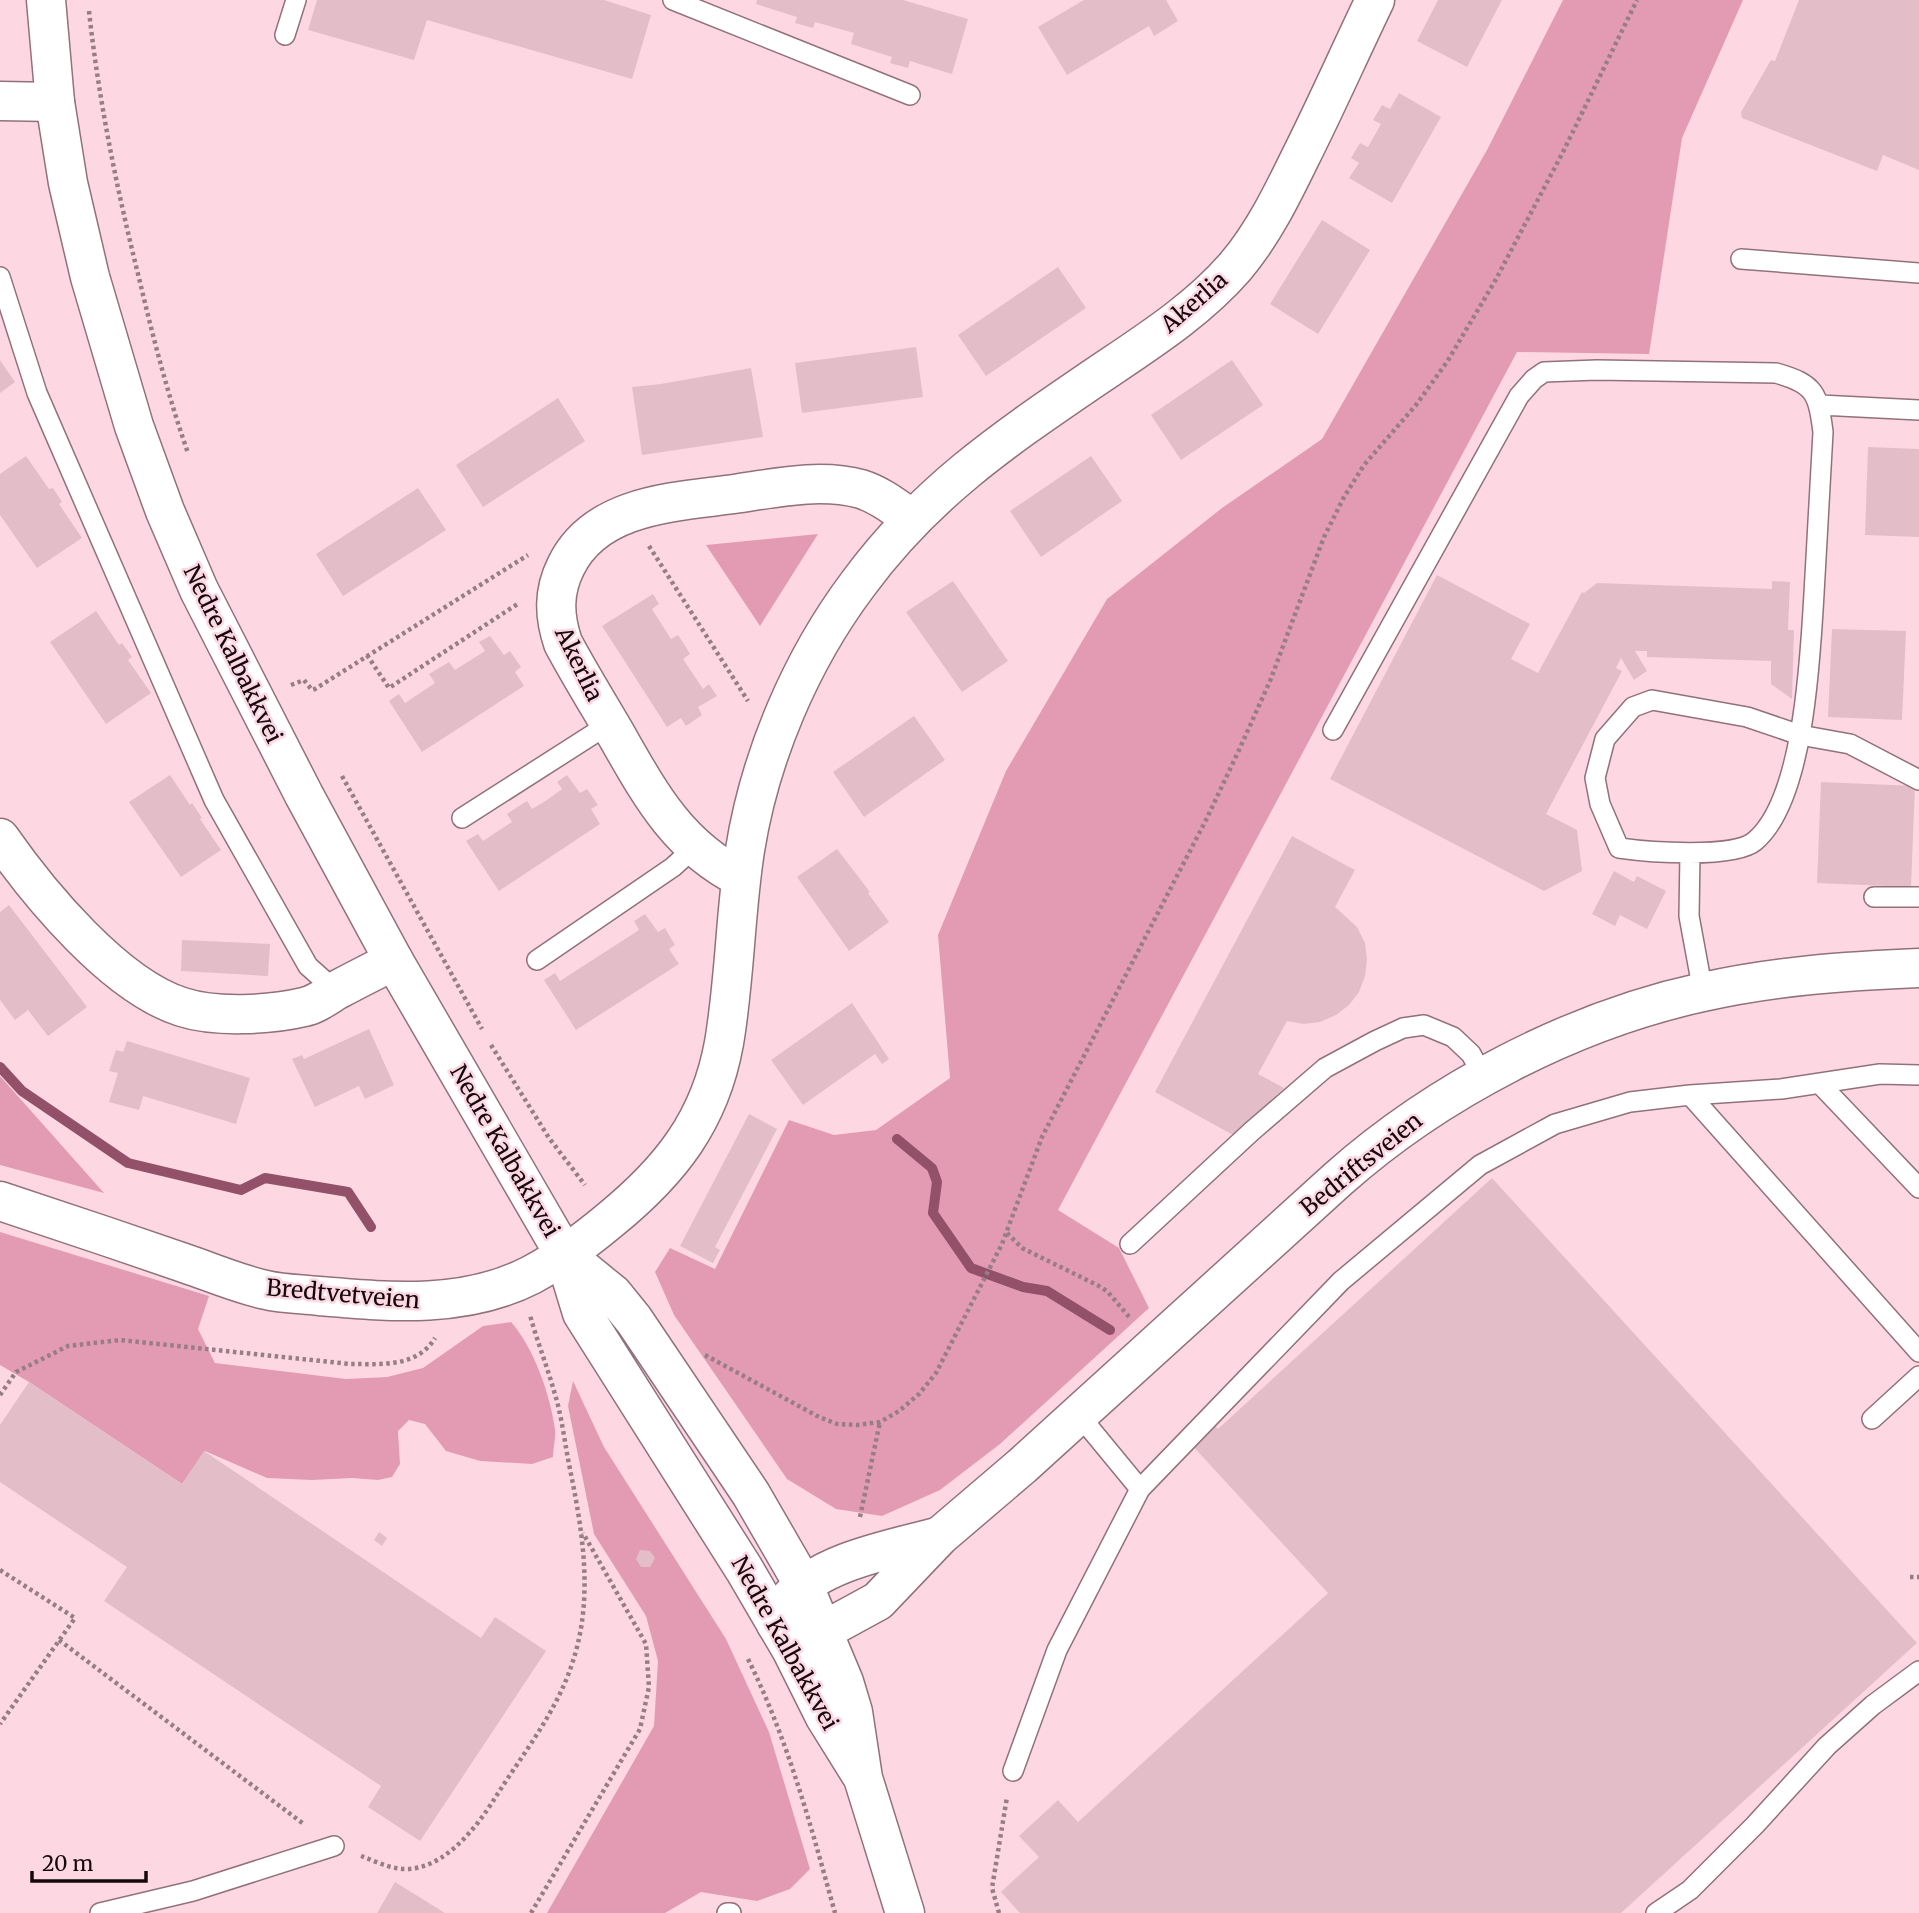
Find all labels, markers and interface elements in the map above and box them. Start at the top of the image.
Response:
street label: Akerlia [1154,265,1233,339]
street label: Nedre Kalbakkvei [178,560,289,748]
street label: Akerlia [549,621,610,706]
street label: Nedre Kalbakkvei [444,1059,567,1242]
street label: Bedriftsveien [1294,1106,1428,1222]
street label: Bredtvetveien [265,1272,421,1315]
street label: Nedre Kalbakkvei [726,1551,845,1735]
scale bar [32,1840,145,1884]
text: 20 m [42,1850,94,1877]

